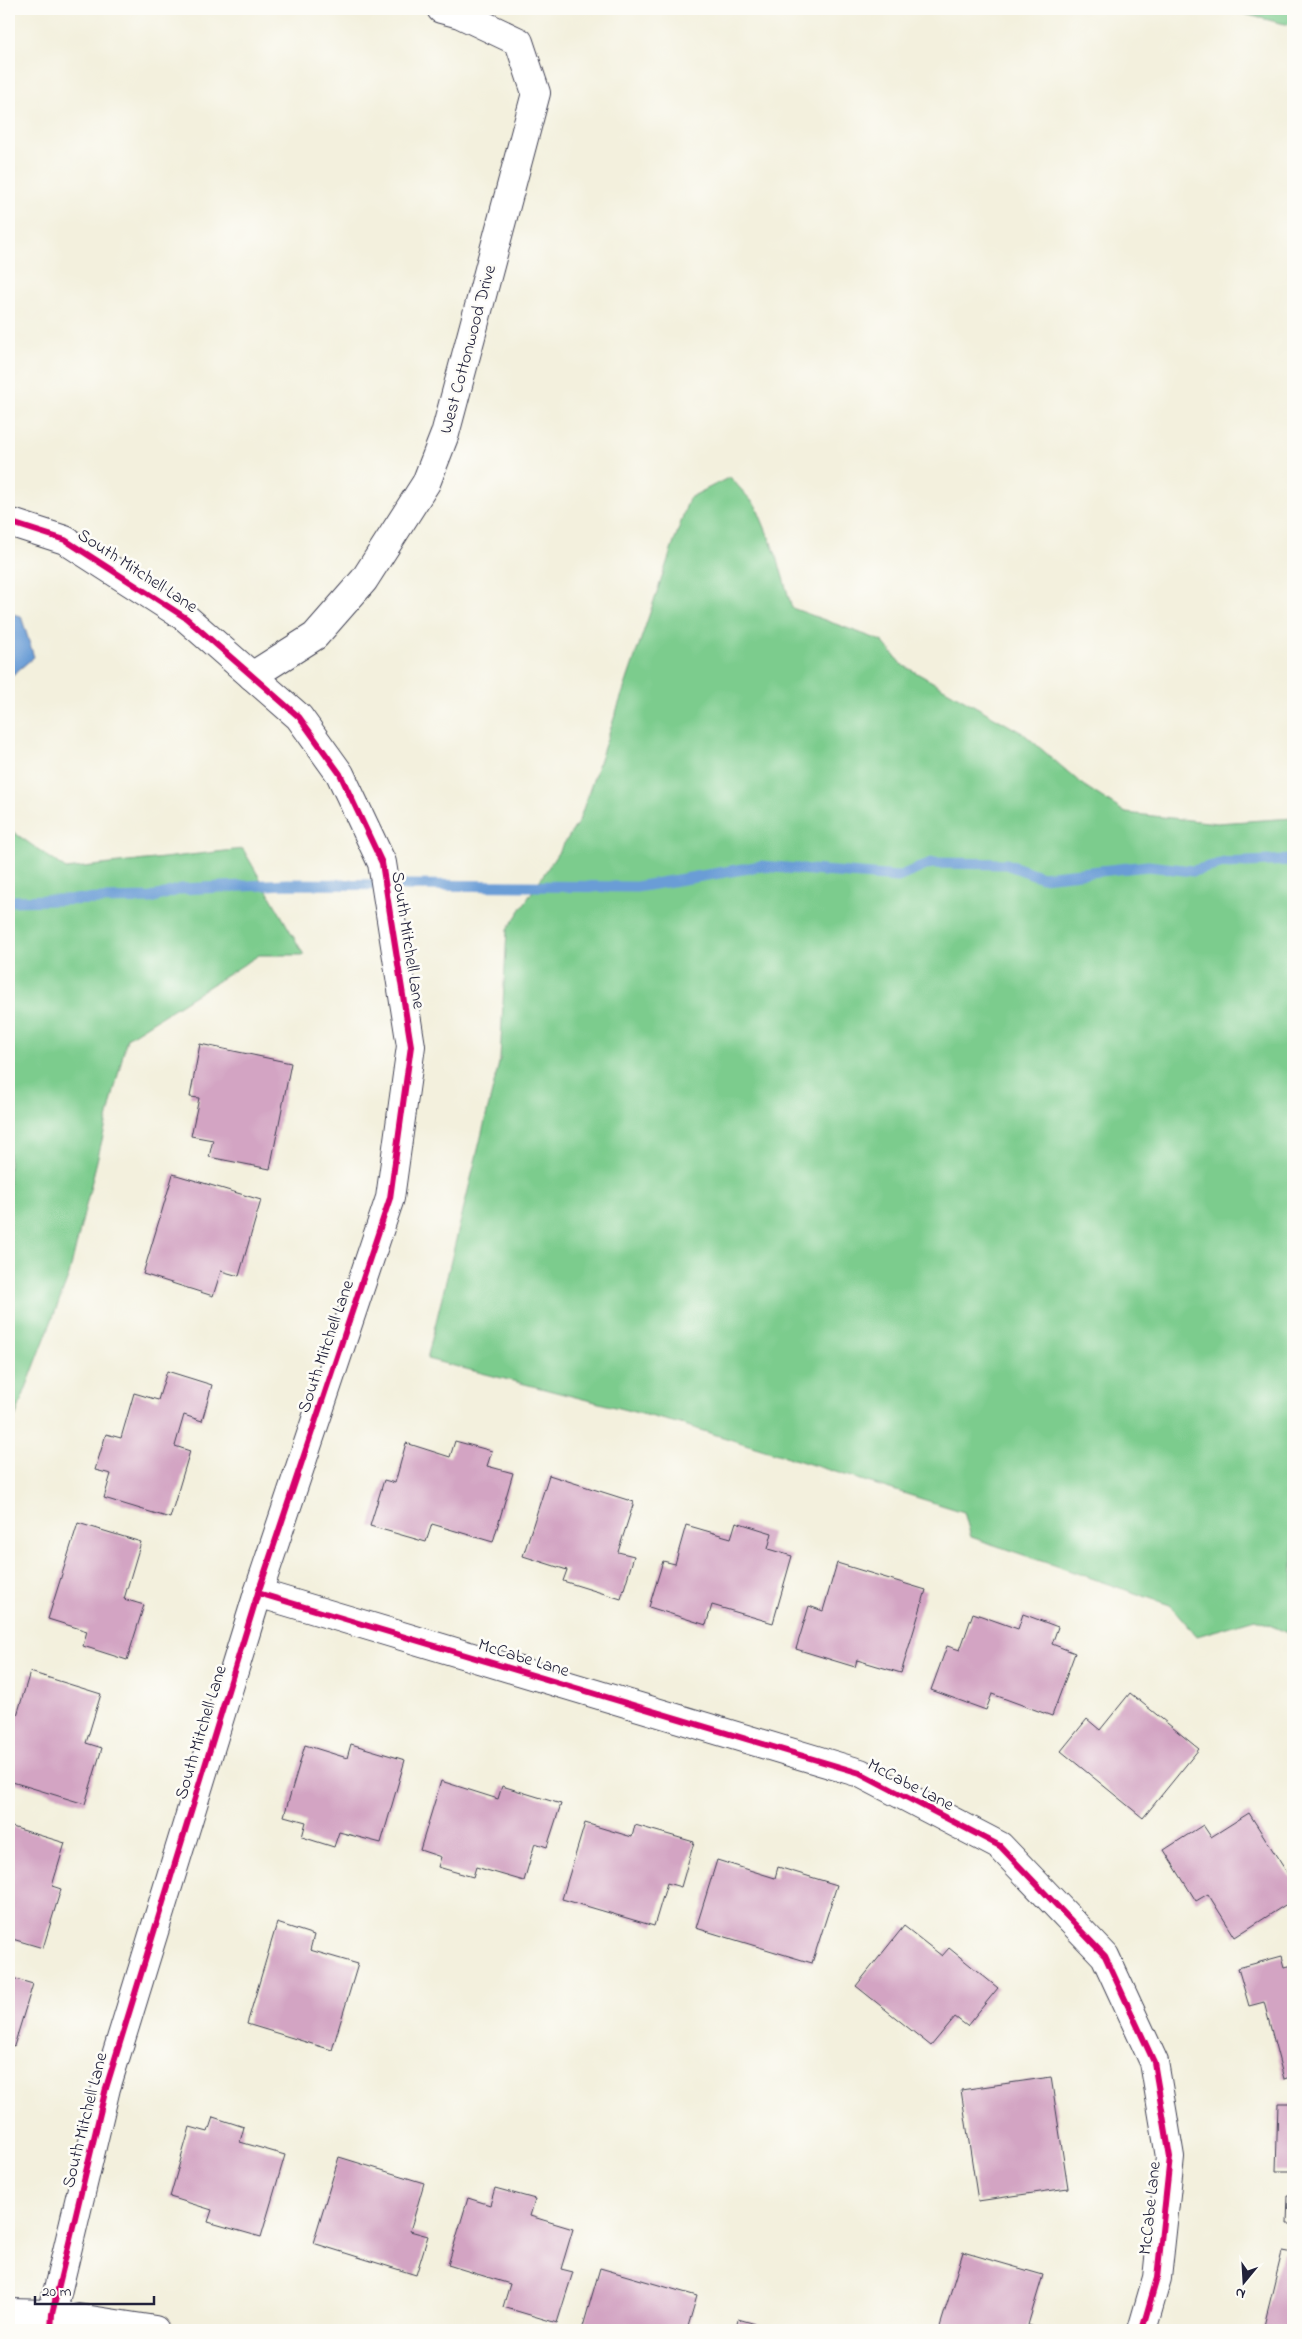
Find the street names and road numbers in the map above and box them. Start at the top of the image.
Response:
street label: West Cottonwood Drive [434,261,504,437]
street label: South Mitchell Lane [72,523,203,621]
street label: South Mitchell Lane [383,870,431,1012]
street label: South Mitchell Lane [292,1276,362,1417]
street label: McCabe Lane [475,1633,573,1685]
street label: South Mitchell Lane [169,1661,235,1803]
street label: McCabe Lane [862,1753,959,1819]
street label: South Mitchell Lane [57,2049,116,2191]
street label: McCabe Lane [1133,2159,1169,2256]

